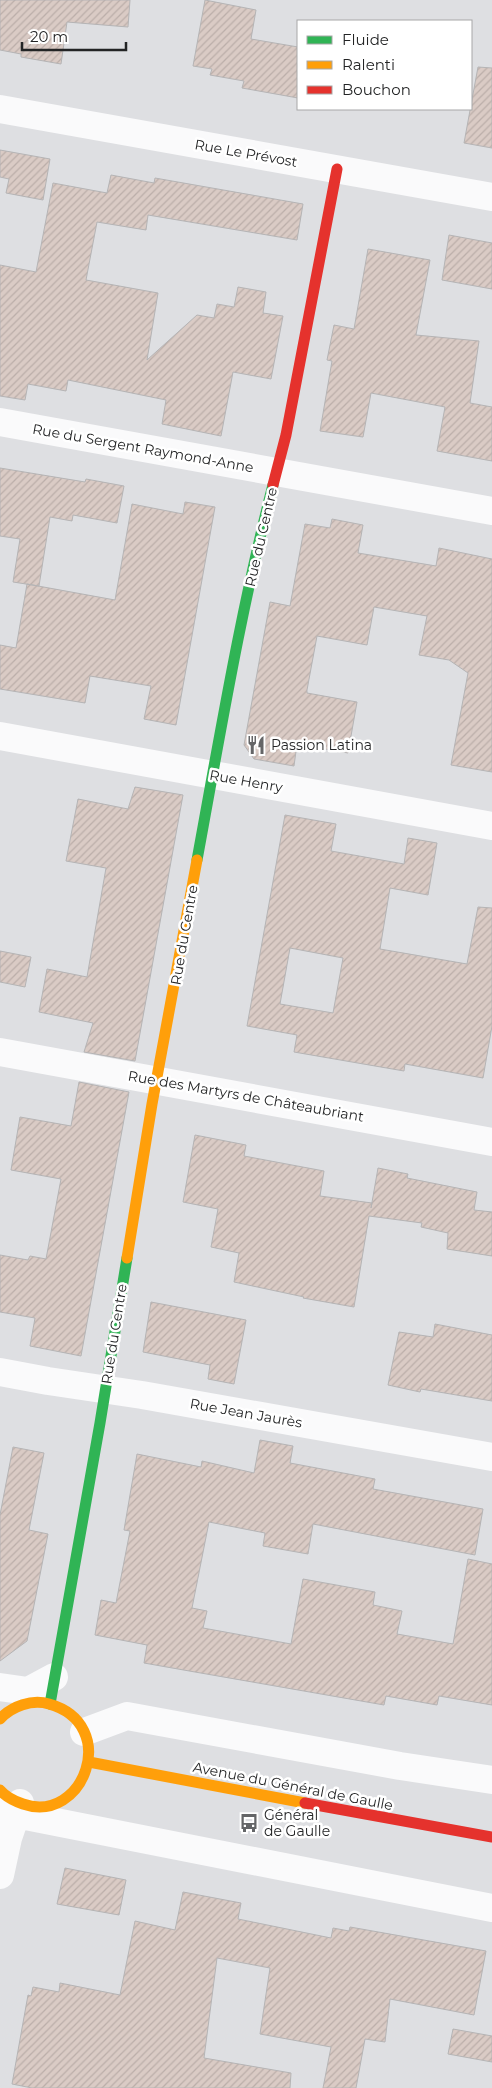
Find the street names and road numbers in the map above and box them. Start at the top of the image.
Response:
street label: Rue Le Prévost [193,135,299,171]
street label: Rue du Sergent Raymond-Anne [31,420,255,476]
street label: Rue du Centre [241,486,281,588]
street label: Rue Henry [208,766,284,796]
street label: Rue du Centre [166,884,202,986]
street label: Rue des Martyrs de Châteaubriant [127,1066,366,1126]
street label: Rue du Centre [97,1283,131,1385]
street label: Rue Jean Jaurès [188,1394,304,1432]
street label: Avenue du Général de Gaulle [192,1758,394,1814]

